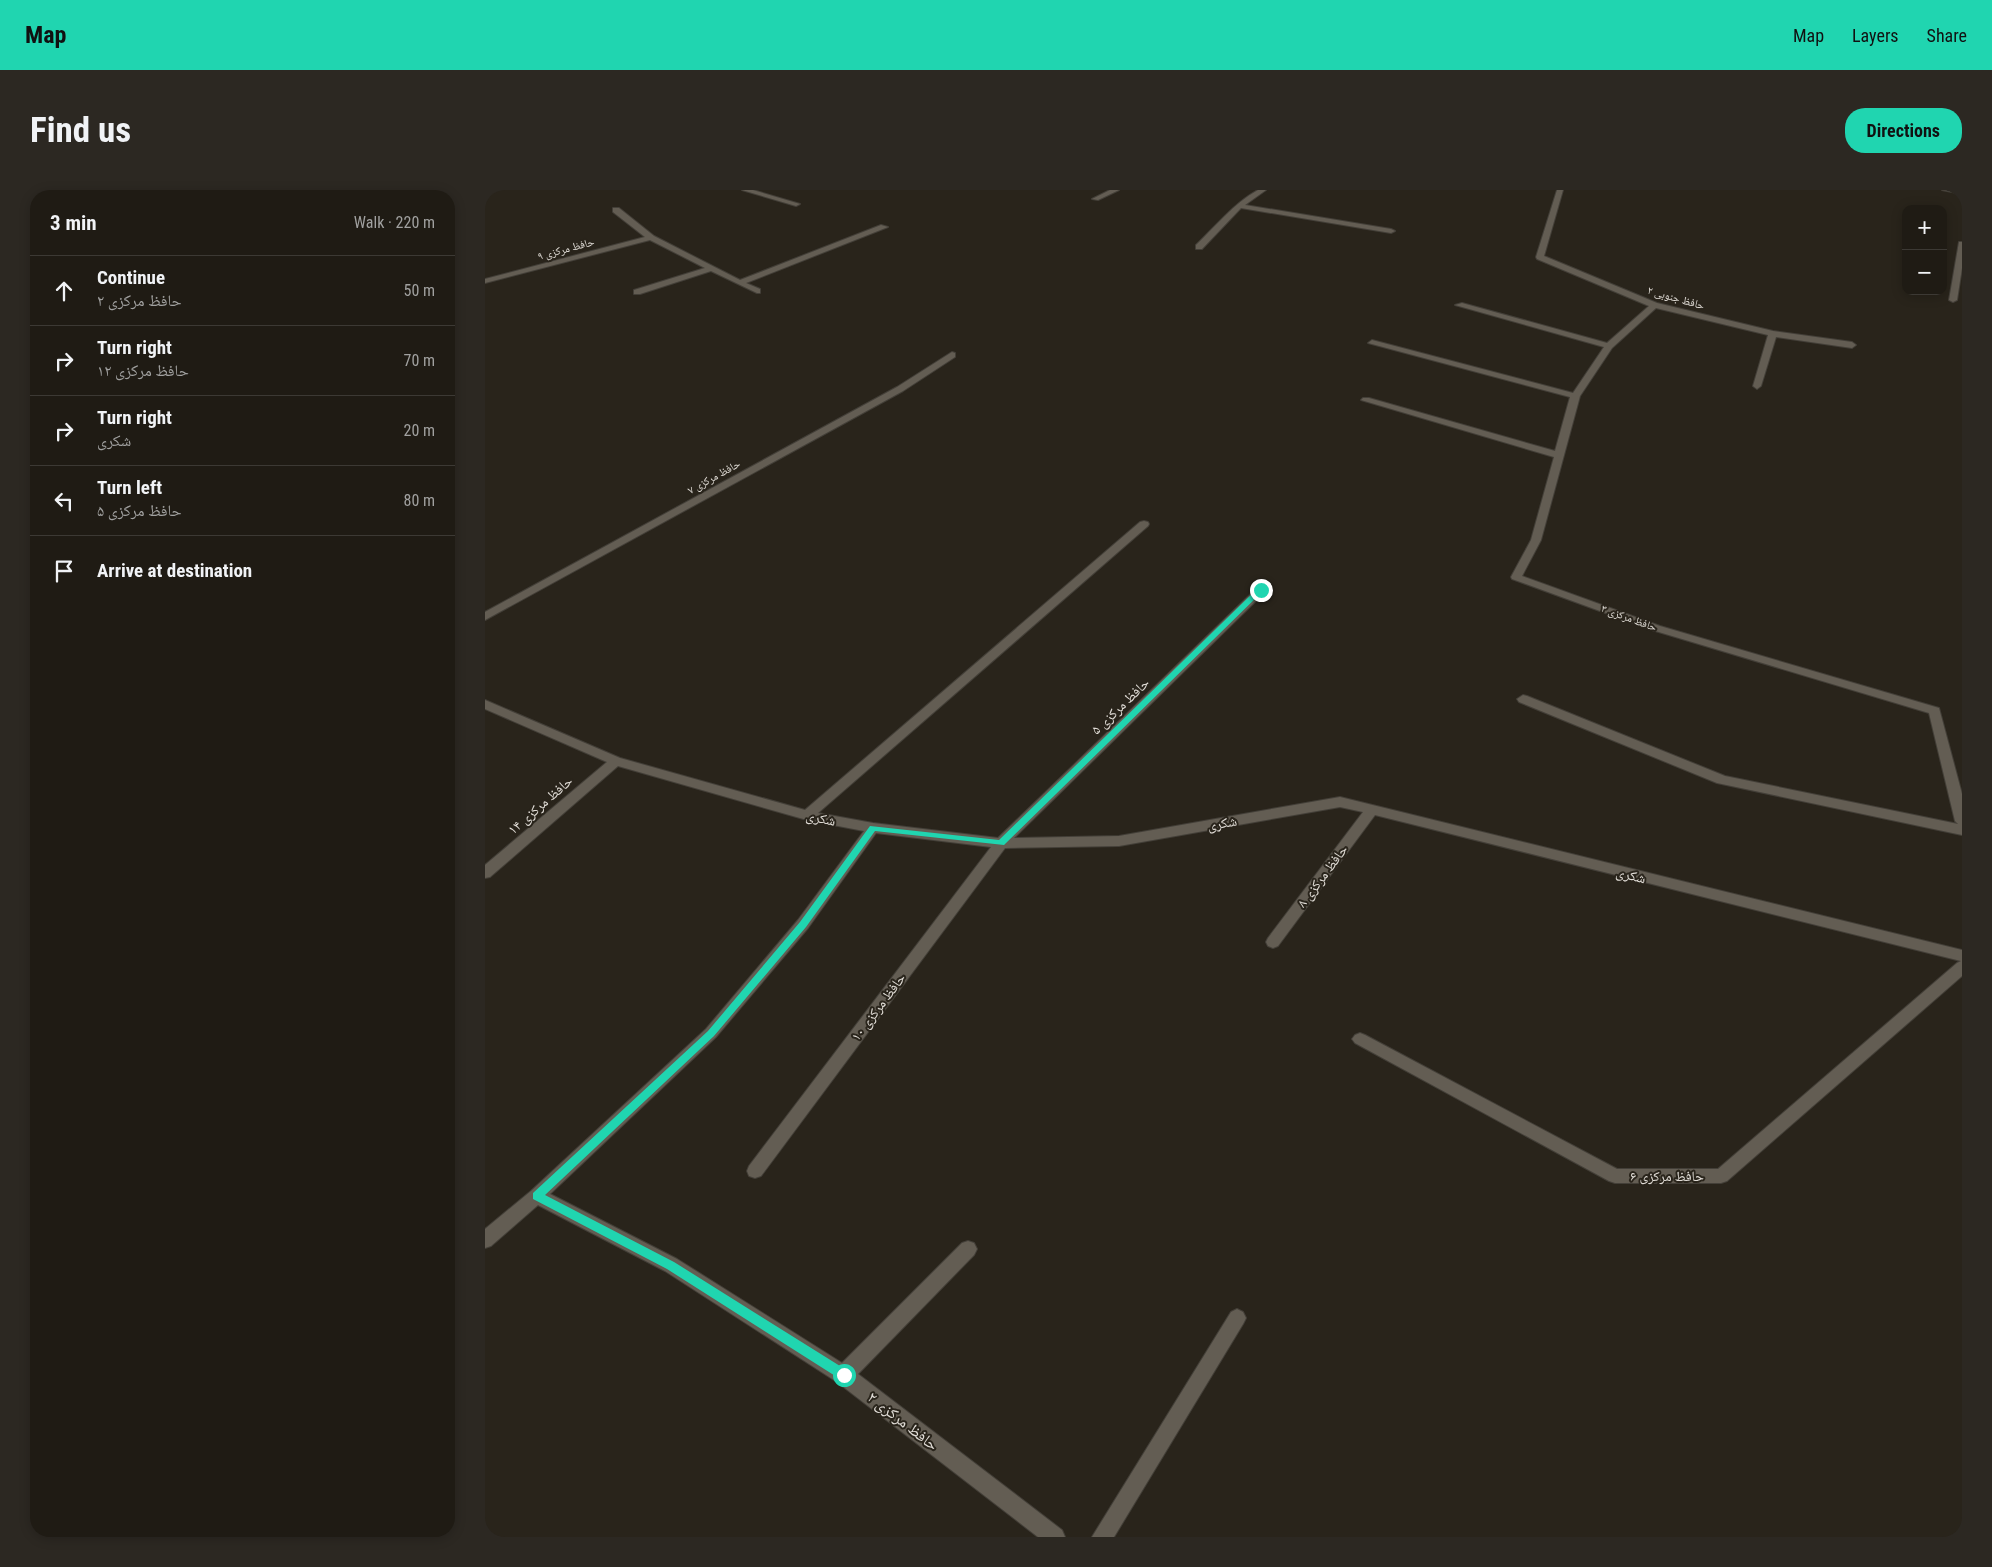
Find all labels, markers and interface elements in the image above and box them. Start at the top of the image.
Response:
text: Map [25,21,66,49]
text: Map [1793,25,1824,46]
text: Layers [1852,25,1899,46]
text: Share [1927,25,1967,46]
button: Directions [1845,108,1962,153]
text: Find us [30,110,131,151]
map controls [1902,205,1947,295]
button: + [1902,205,1947,250]
text: 3 min [50,211,97,235]
text: Walk · 220 m [354,213,435,232]
street label: حافظ مرکزی ۹ [536,235,596,263]
button: − [1902,250,1947,295]
text: Continue [97,266,165,289]
icon: ahead [50,277,78,305]
text: 50 m [403,281,435,300]
street label: حافظ جنوبی ۲ [1646,284,1706,312]
text: حافظ مرکزی ۲ [97,291,182,310]
text: Turn right [97,336,172,359]
icon: right [50,347,78,375]
text: 70 m [403,351,435,370]
text: حافظ مرکزی ۱۲ [97,361,189,380]
text: Turn right [97,406,172,429]
icon: right [50,417,78,445]
text: 20 m [403,421,435,440]
text: شکری [97,431,131,450]
street label: حافظ مرکزی ۷ [685,457,743,497]
text: Turn left [97,476,162,499]
icon: left [50,487,78,515]
text: 80 m [403,491,435,510]
text: حافظ مرکزی ۵ [97,501,182,520]
icon: arrive [50,557,78,585]
text: Arrive at destination [97,559,252,582]
route end [1250,579,1273,602]
street label: حافظ مرکزی ۳ [1599,602,1659,634]
street label: حافظ مرکزی ۵ [1088,674,1153,738]
street label: حافظ مرکزی ۱۴ [504,773,576,838]
street label: شکری [804,807,837,830]
street label: شکری [1206,813,1238,834]
street label: حافظ مرکزی ۸ [1293,842,1352,911]
street label: شکری [1614,864,1647,887]
street label: حافظ مرکزی ۱۰ [847,970,909,1044]
street label: حافظ مرکزی ۶ [1630,1168,1704,1185]
route start [833,1364,856,1387]
street label: حافظ مرکزی ۲ [863,1387,942,1455]

